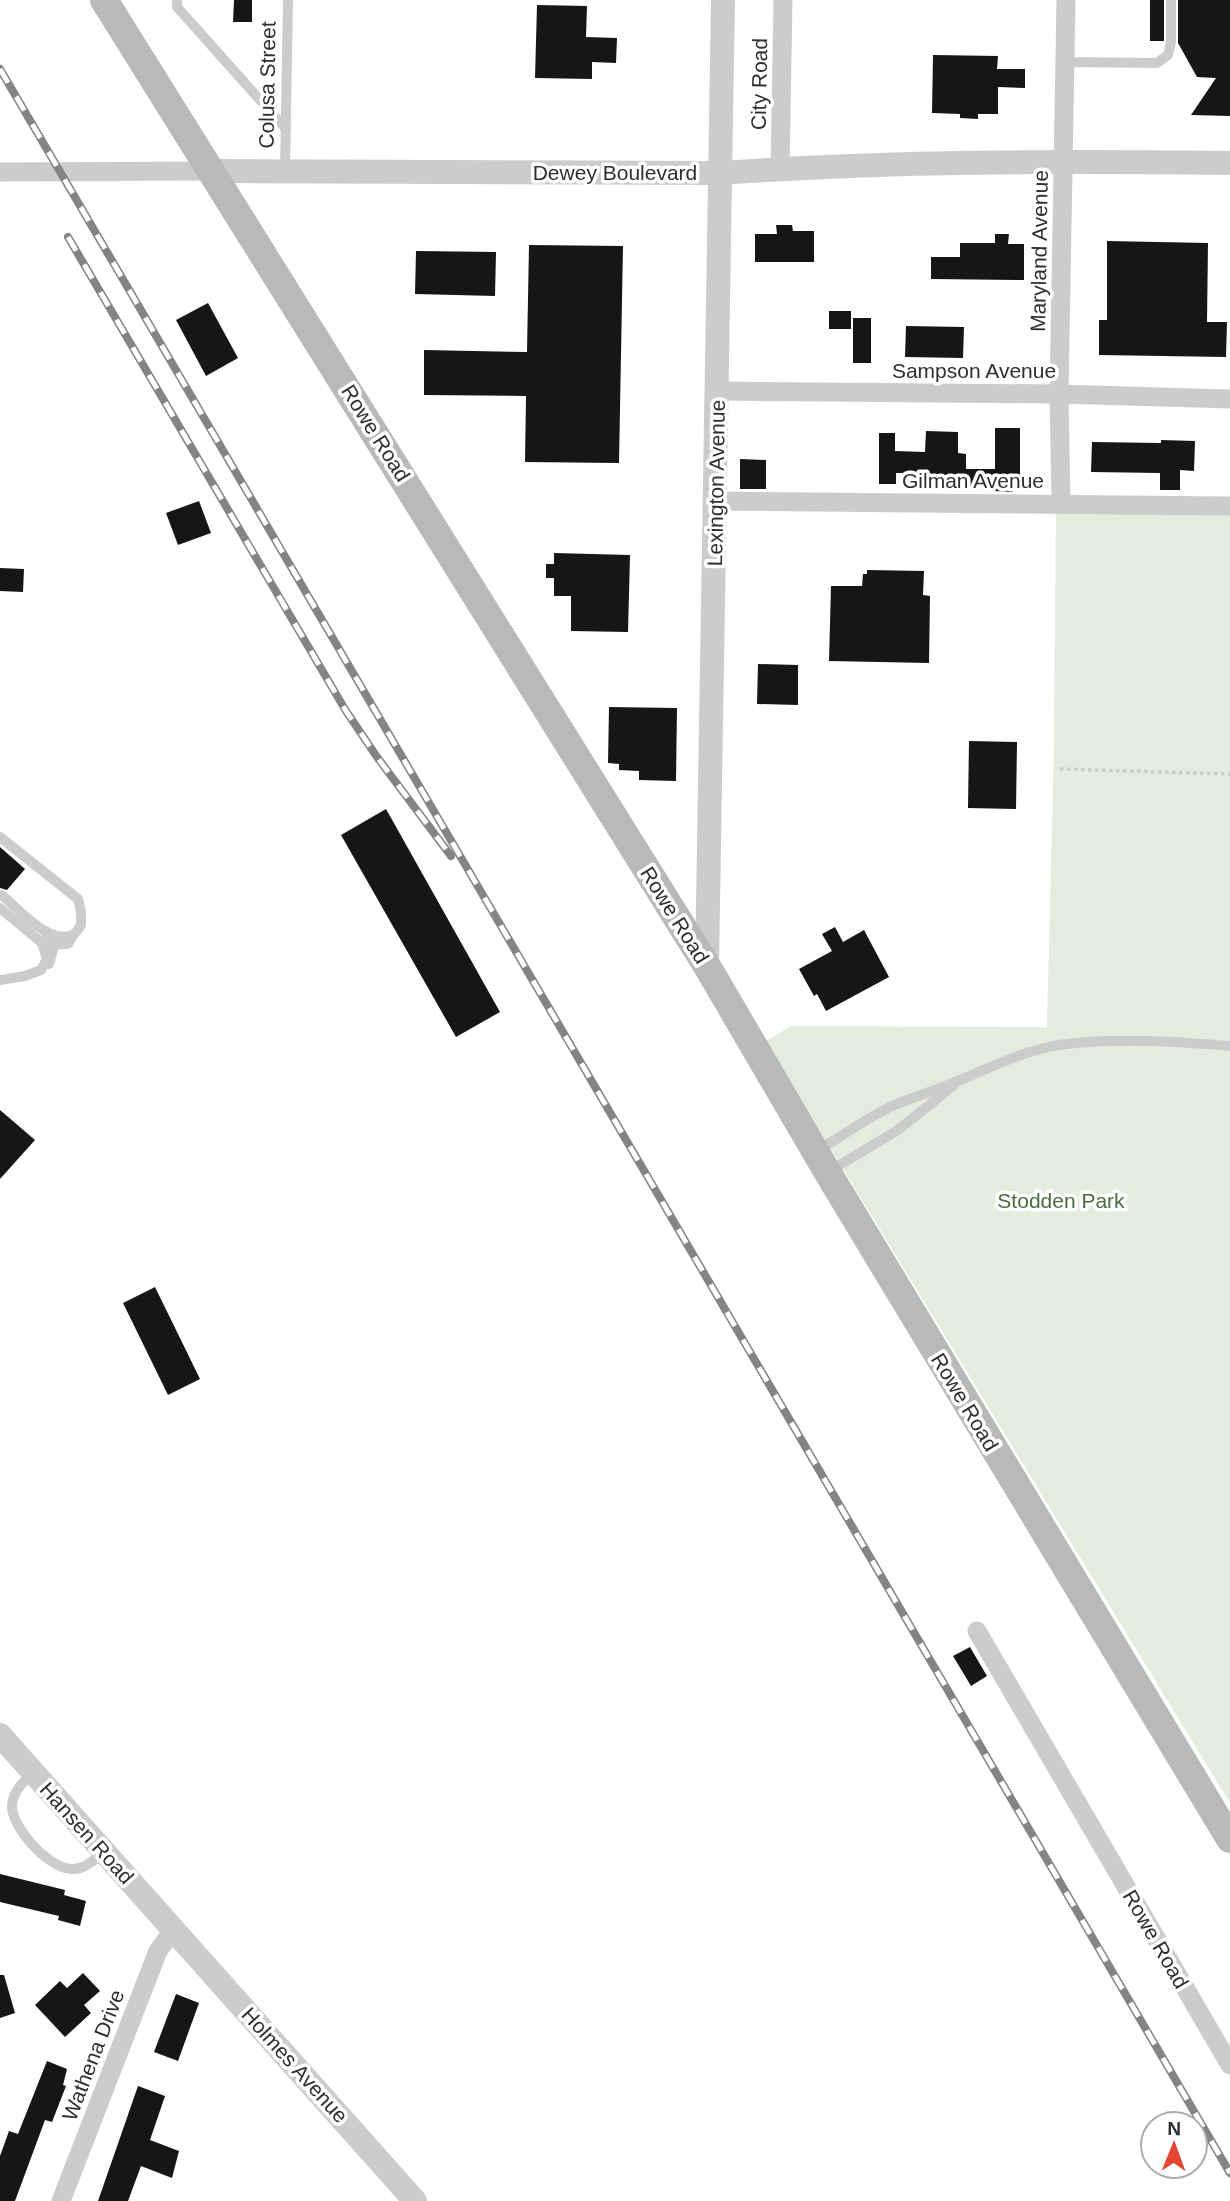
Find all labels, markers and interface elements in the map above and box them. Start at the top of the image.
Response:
street label: Colusa Street [254,21,280,149]
street label: City Road [747,38,771,130]
street label: Dewey Boulevard [533,161,697,184]
street label: Maryland Avenue [1026,170,1052,332]
street label: Sampson Avenue [892,359,1056,382]
street label: Rowe Road [337,380,415,486]
street label: Lexington Avenue [703,400,729,566]
street label: Gilman Avenue [902,469,1044,492]
street label: Rowe Road [636,862,714,968]
park label: Stodden Park [997,1189,1125,1212]
street label: Rowe Road [927,1349,1003,1455]
street label: Hansen Road [35,1778,139,1888]
street label: Rowe Road [1119,1886,1193,1992]
street label: Wathena Drive [58,1986,128,2124]
street label: Holmes Avenue [237,2003,353,2127]
north arrow [1139,2110,1209,2180]
text: N [1167,2118,1181,2139]

